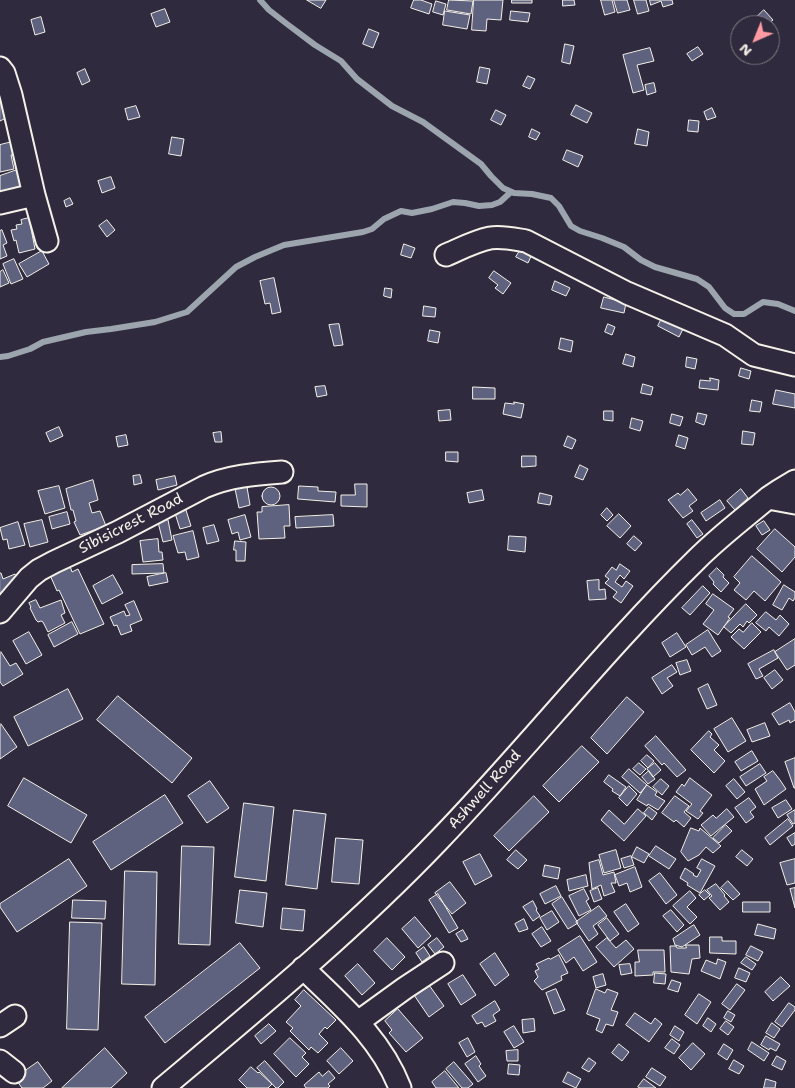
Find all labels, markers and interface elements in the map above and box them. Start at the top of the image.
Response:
north arrow [730,15,780,65]
text: N [735,40,756,60]
street label: Sibisicrest Road [76,490,186,558]
street label: Ashwell Road [445,747,525,833]

